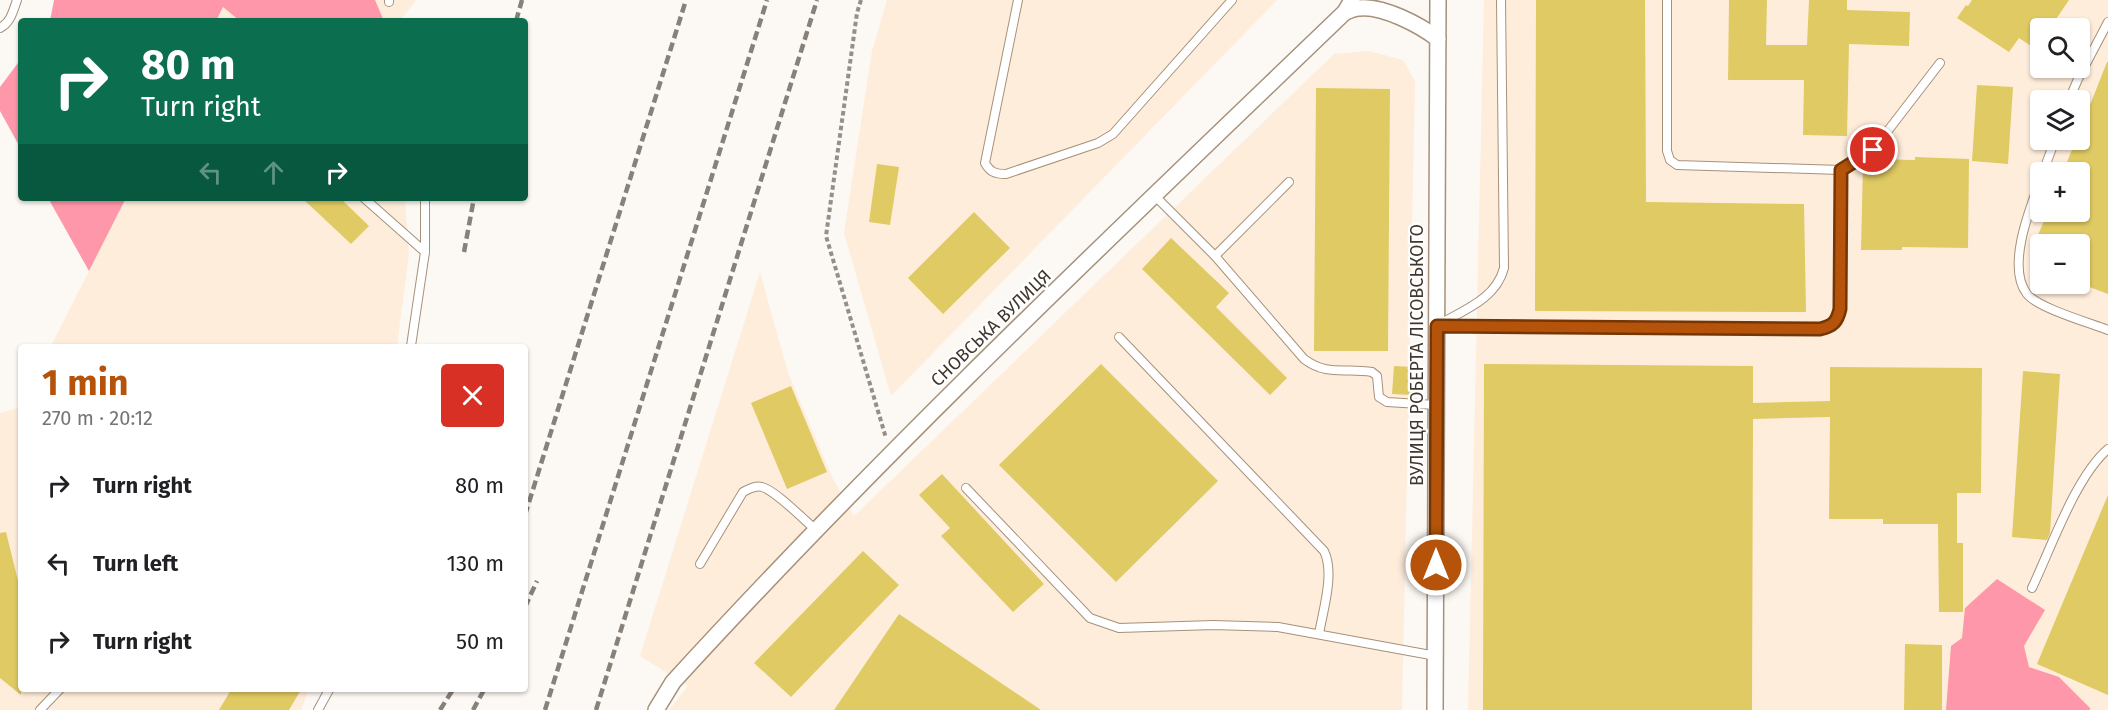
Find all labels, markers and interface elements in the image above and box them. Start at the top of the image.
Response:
map controls [2030,18,2090,294]
button: search [2030,18,2090,78]
text: 80 m [141,40,235,90]
icon: right [42,42,120,120]
button: layers [2030,90,2090,150]
text: Turn right [141,91,261,123]
pin [1847,124,1898,175]
icon: arrive [1856,133,1889,166]
icon: left [194,156,227,189]
icon: ahead [257,156,290,189]
icon: right [320,156,353,189]
button: + [2030,162,2090,222]
street label: ВУЛИЦЯ РОБЕРТА ЛІСОВСЬКОГО [1406,224,1428,486]
button: − [2030,234,2090,294]
street label: СНОВСЬКА ВУЛИЦЯ [926,265,1056,391]
text: 1 min [42,361,129,405]
button: close [441,364,504,427]
text: 270 m · 20:12 [42,406,153,430]
icon: right [42,469,75,502]
text: Turn right [93,472,192,499]
text: 80 m [455,472,504,499]
position arrow [1404,533,1468,597]
icon: left [42,547,75,580]
text: Turn left [93,550,178,577]
text: 130 m [447,550,504,577]
icon: right [42,625,75,658]
text: Turn right [93,628,192,655]
text: 50 m [456,628,504,655]

